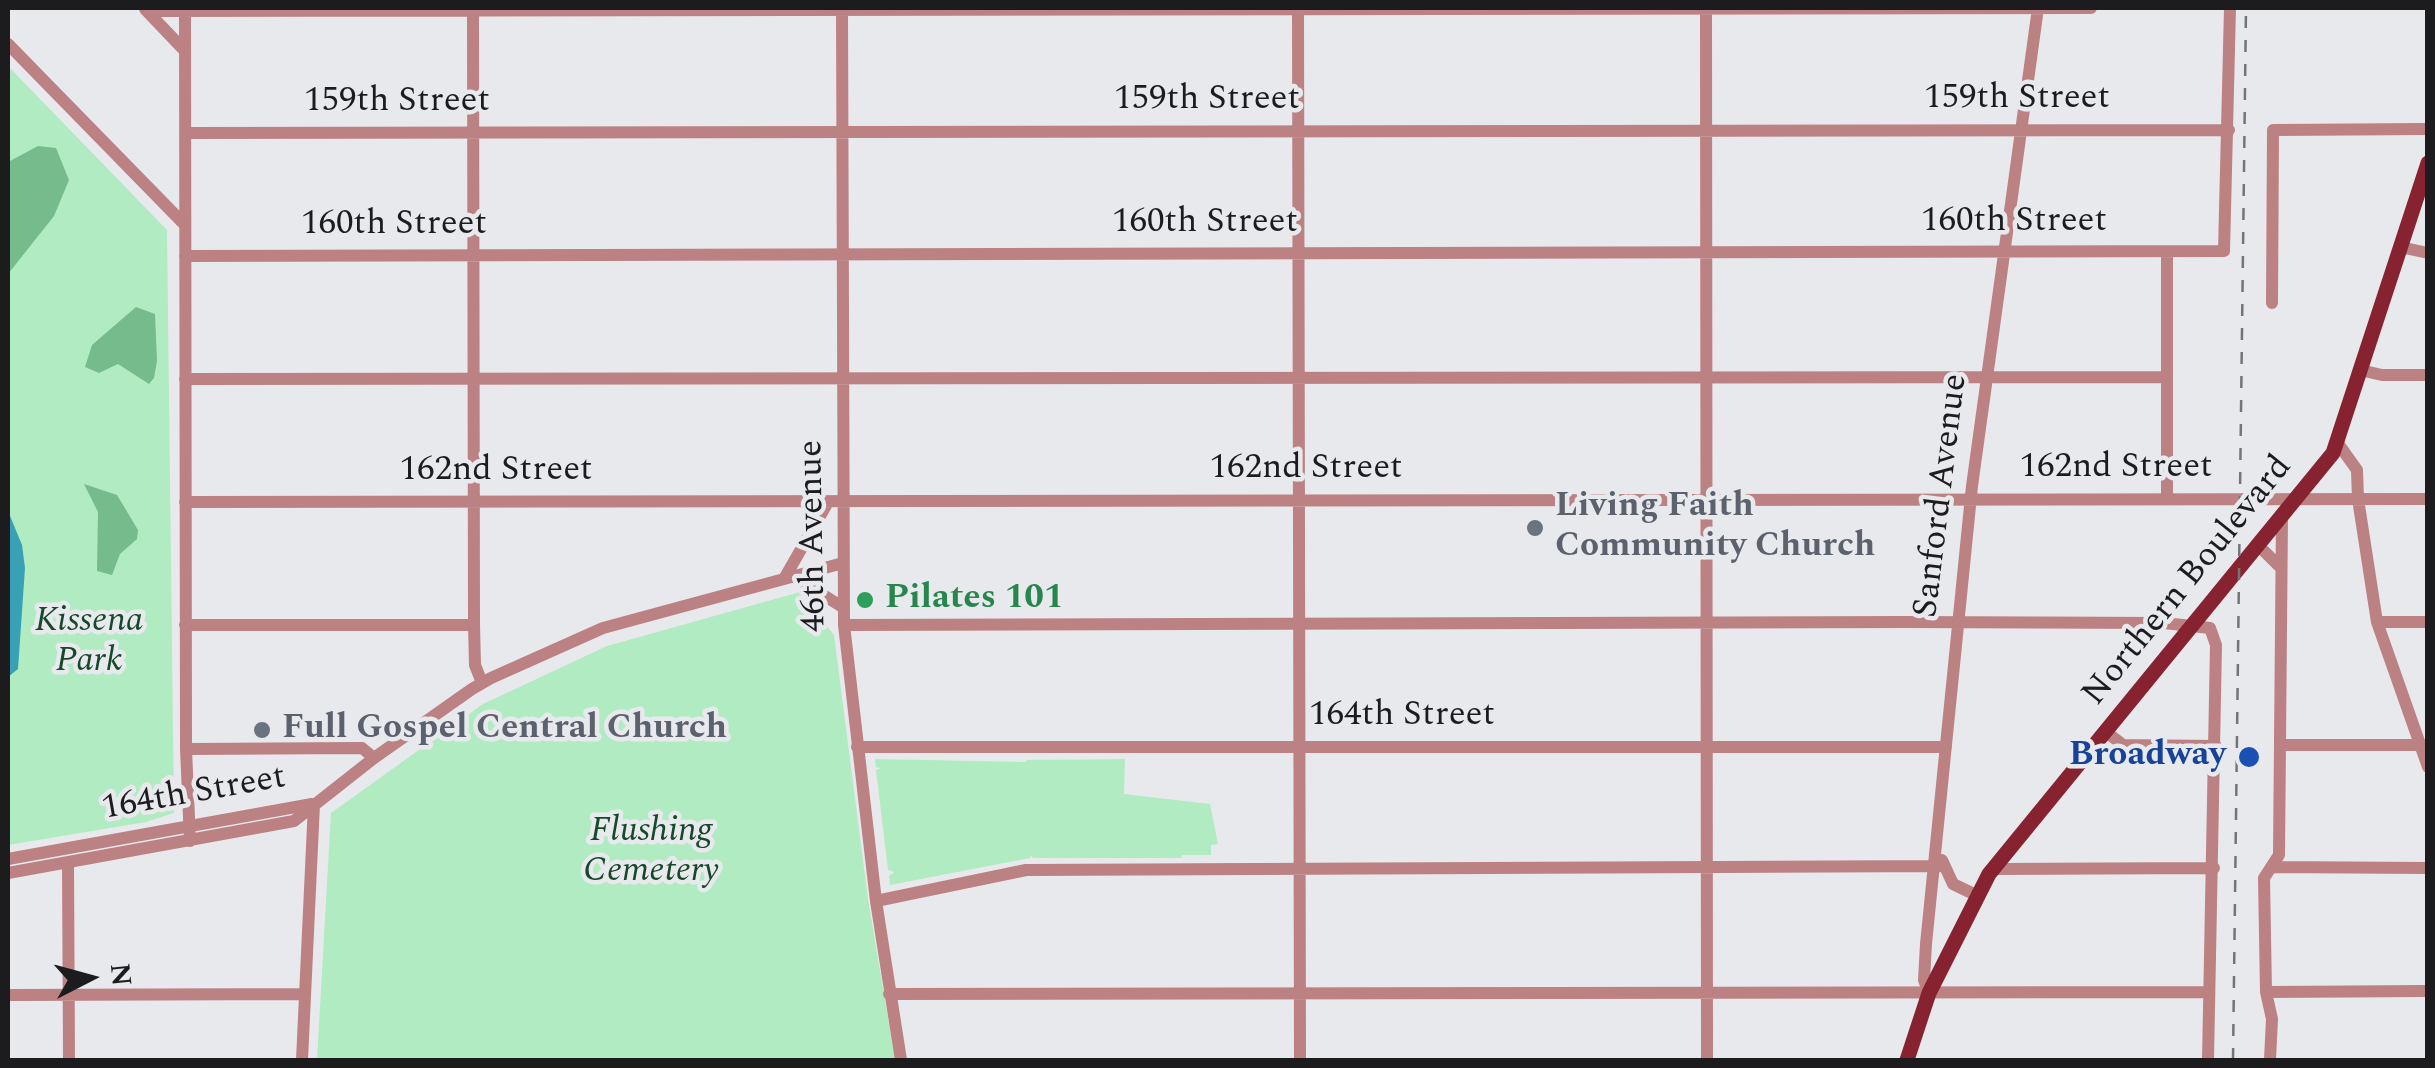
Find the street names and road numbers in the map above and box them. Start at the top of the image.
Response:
street label: 159th Street [1924,79,2110,121]
street label: 159th Street [1114,80,1300,122]
street label: 159th Street [304,82,490,124]
street label: 160th Street [1921,202,2107,244]
street label: 160th Street [1112,203,1298,245]
street label: 160th Street [301,205,487,247]
street label: Sanford Avenue [1907,372,1979,620]
street label: 46th Avenue [792,440,838,632]
street label: 162nd Street [2019,448,2213,490]
street label: Northern Boulevard [2075,448,2303,716]
street label: 162nd Street [1209,449,1403,491]
street label: 162nd Street [399,451,593,493]
street label: 164th Street [1309,696,1495,738]
street label: 164th Street [99,758,289,832]

